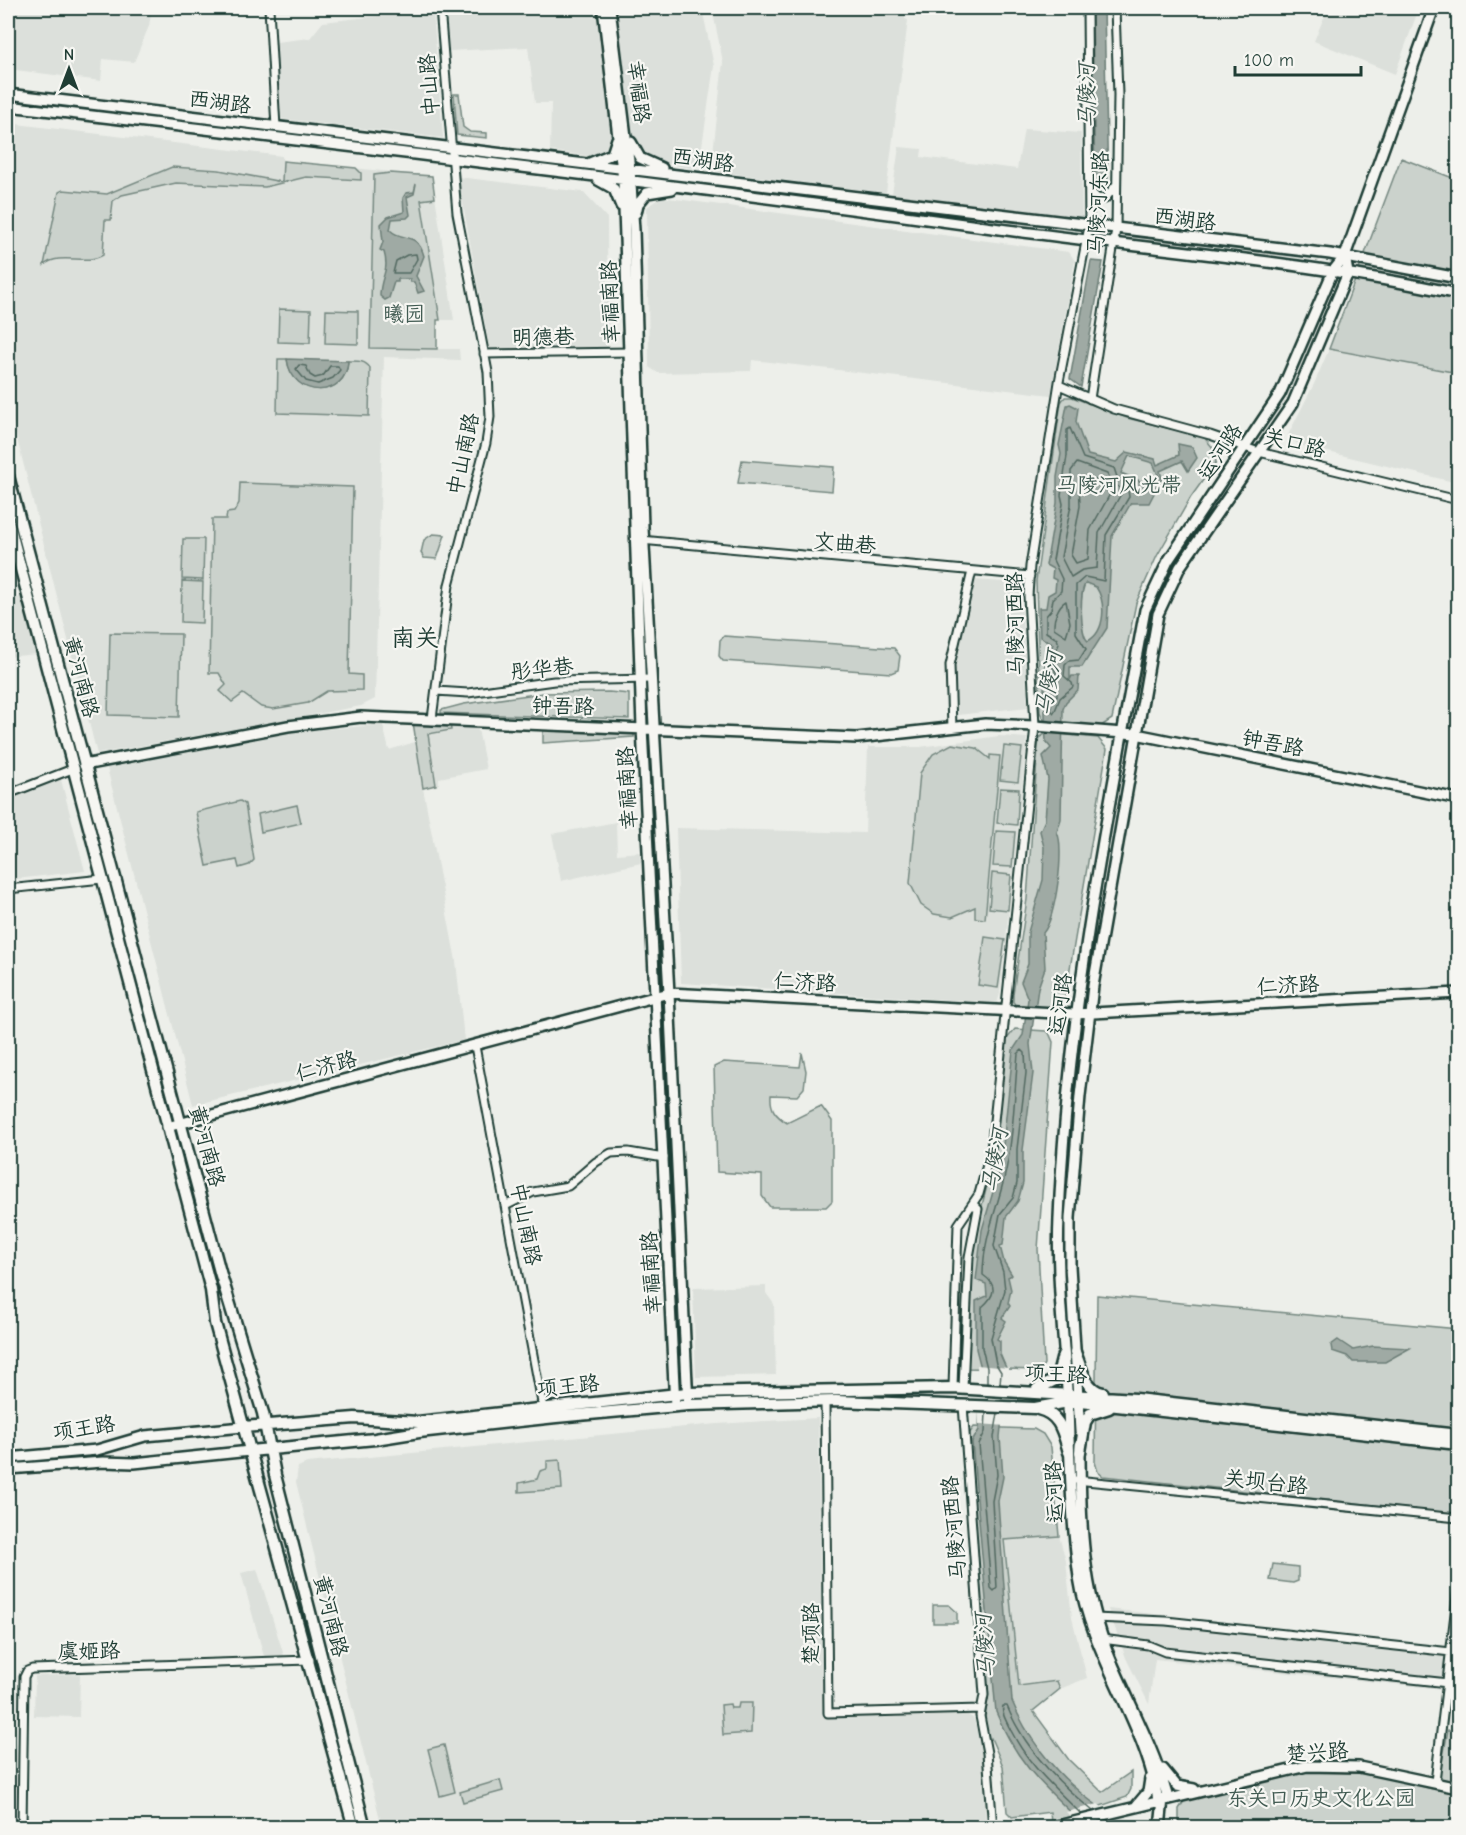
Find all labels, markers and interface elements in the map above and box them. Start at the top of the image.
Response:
north arrow [39,39,99,99]
scale bar [1235,39,1361,77]
text: N [64,46,74,64]
text: 100 m [1244,50,1294,71]
street label: 中山路 [415,53,443,117]
street label: 幸福路 [623,59,655,125]
water label: 马陵河 [1073,60,1101,129]
street label: 西湖路 [187,86,253,118]
street label: 西湖路 [670,144,736,176]
street label: 马陵河东路 [1083,150,1113,256]
street label: 西湖路 [1152,203,1218,235]
street label: 幸福南路 [597,260,623,344]
park label: 曦园 [383,302,425,326]
street label: 明德巷 [511,324,575,350]
street label: 中山南路 [443,410,483,498]
street label: 运河路 [1193,419,1247,485]
street label: 关口路 [1262,424,1328,462]
park label: 马陵河风光带 [1056,473,1182,497]
street label: 文曲巷 [813,528,877,558]
street label: 马陵河西路 [1002,571,1028,677]
district label: 南关 [391,624,439,652]
street label: 黄河南路 [59,633,103,721]
water label: 马陵河 [1030,645,1069,718]
street label: 彤华巷 [509,654,575,684]
street label: 钟吾路 [531,693,595,719]
street label: 钟吾路 [1240,725,1306,761]
street label: 幸福南路 [613,745,641,831]
street label: 仁济路 [773,968,837,996]
street label: 运河路 [1044,971,1076,1037]
street label: 仁济路 [1256,971,1320,999]
street label: 仁济路 [292,1046,360,1086]
street label: 黄河南路 [185,1102,229,1190]
water label: 马陵河 [976,1122,1014,1195]
street label: 中山南路 [506,1180,546,1268]
street label: 幸福南路 [637,1230,665,1316]
street label: 项王路 [1024,1360,1088,1388]
street label: 项王路 [535,1371,601,1401]
street label: 项王路 [51,1411,117,1445]
street label: 运河路 [1040,1460,1068,1524]
street label: 关坝台路 [1223,1466,1309,1498]
street label: 马陵河西路 [937,1475,971,1581]
street label: 黄河南路 [309,1572,353,1660]
street label: 楚项路 [799,1603,823,1666]
water label: 马陵河 [970,1609,1000,1680]
street label: 虞姬路 [57,1638,121,1664]
street label: 楚兴路 [1285,1738,1349,1766]
park label: 东关口历史文化公园 [1227,1786,1416,1810]

